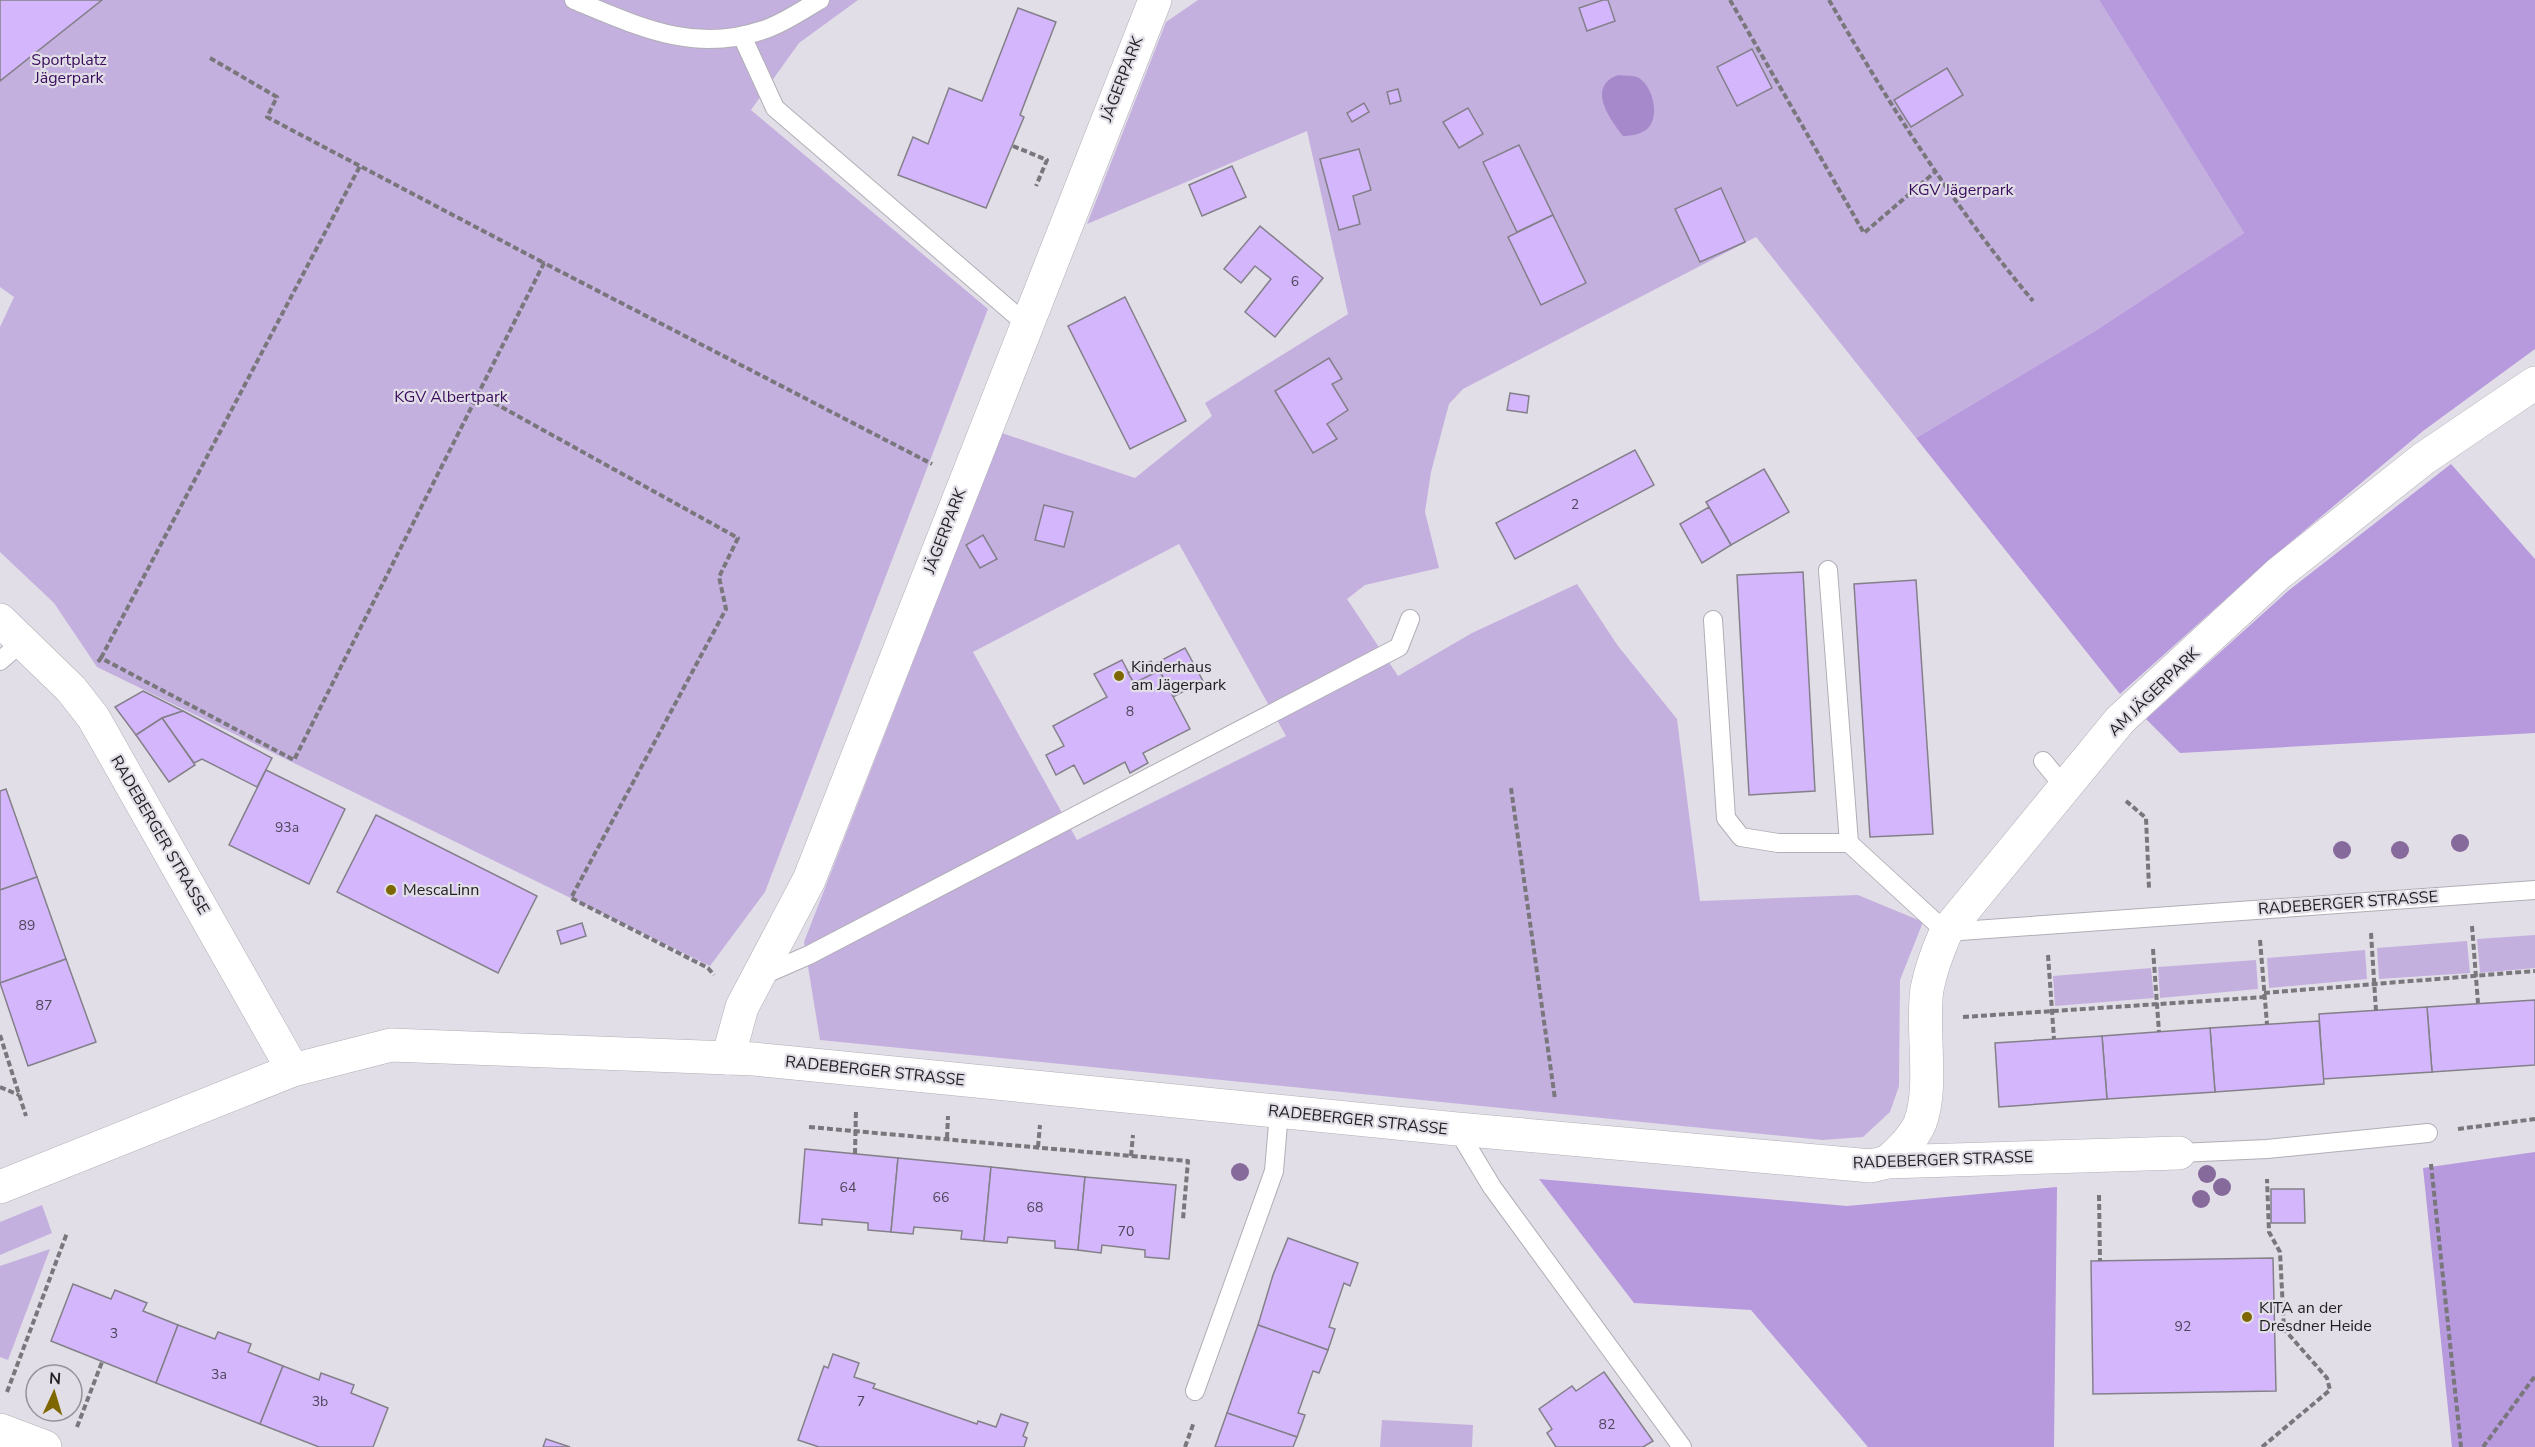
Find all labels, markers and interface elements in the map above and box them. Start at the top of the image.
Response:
street label: JÄGERPARK [1095,32,1149,126]
park label: Sportplatz Jägerpark [31,49,107,89]
park label: KGV Jägerpark [1909,179,2014,201]
house number: 6 [1291,272,1299,291]
park label: KGV Albertpark [394,386,509,408]
street label: JÄGERPARK [918,484,972,578]
house number: 2 [1571,495,1579,514]
street label: AM JÄGERPARK [2104,642,2205,741]
place label: Kinderhaus am Jägerpark [1131,656,1227,696]
marker: Kinderhaus am Jägerpark [1112,669,1126,683]
house number: 8 [1126,702,1134,721]
street label: RADEBERGER STRASSE [105,751,215,919]
house number: 93a [275,818,299,837]
place label: MescaLinn [403,879,479,901]
marker: MescaLinn [384,883,398,897]
street label: RADEBERGER STRASSE [2257,886,2439,920]
house number: 89 [19,916,35,935]
house number: 87 [36,996,52,1015]
street label: RADEBERGER STRASSE [784,1051,966,1091]
street label: RADEBERGER STRASSE [1267,1100,1449,1140]
street label: RADEBERGER STRASSE [1853,1146,2033,1174]
house number: 64 [840,1178,856,1197]
house number: 66 [933,1188,949,1207]
house number: 68 [1027,1198,1043,1217]
house number: 70 [1118,1222,1134,1241]
place label: KITA an der Dresdner Heide [2259,1297,2372,1337]
marker: KITA an der Dresdner Heide [2240,1310,2254,1324]
house number: 92 [2175,1317,2191,1336]
house number: 3 [110,1324,118,1343]
north arrow [24,1363,84,1423]
house number: 3a [211,1365,227,1384]
text: N [48,1368,62,1390]
house number: 3b [312,1392,328,1411]
house number: 7 [857,1392,865,1411]
house number: 82 [1599,1415,1615,1434]

